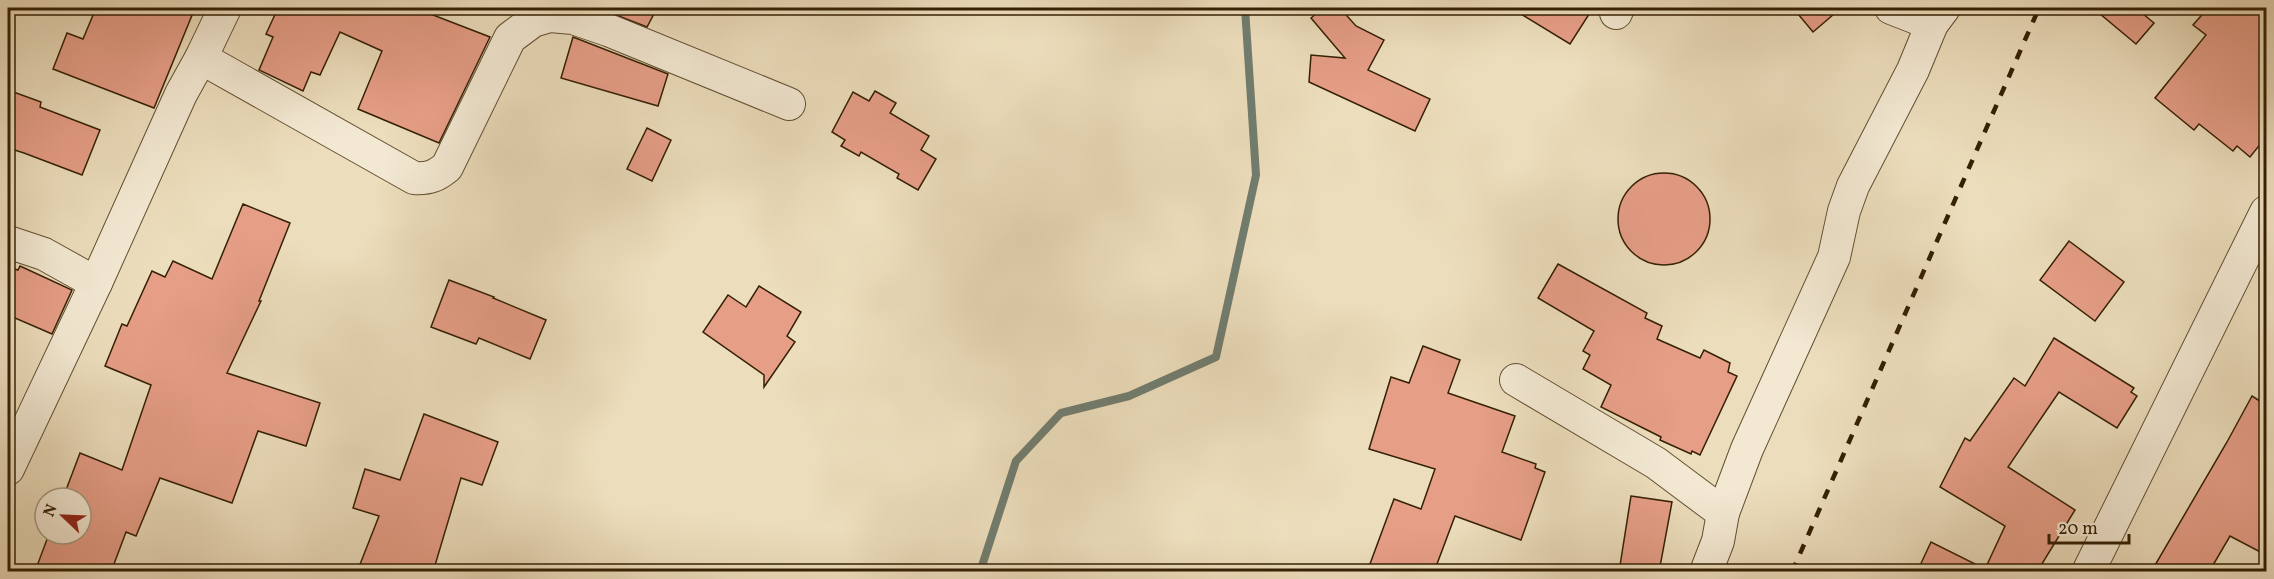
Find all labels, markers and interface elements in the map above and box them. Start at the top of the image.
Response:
north arrow [33,486,93,546]
text: N [39,501,64,521]
scale bar [2049,507,2128,545]
text: 20 m [2058,517,2098,542]

